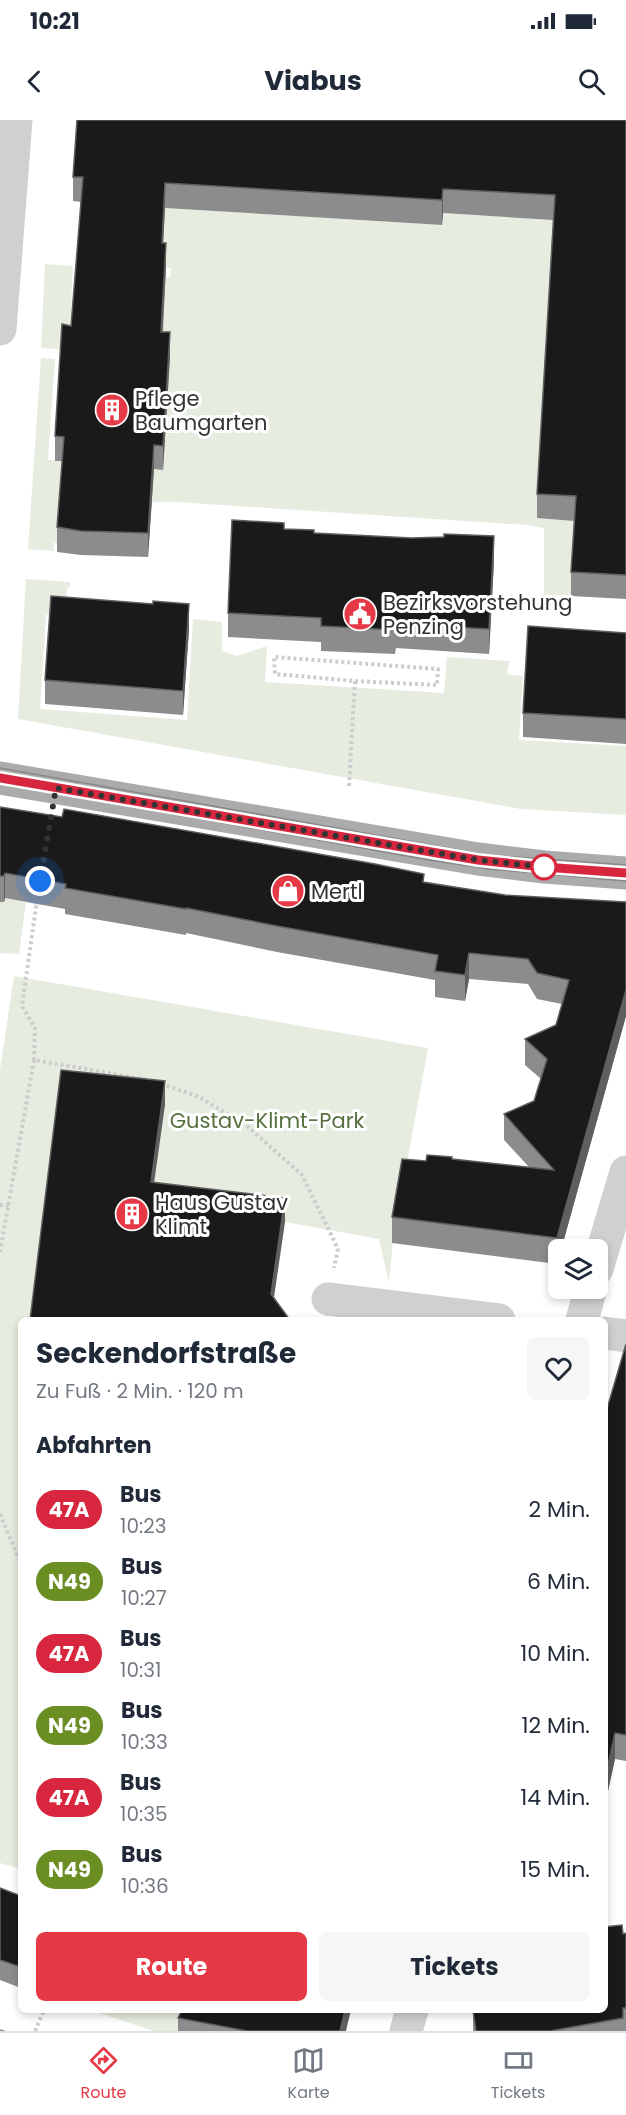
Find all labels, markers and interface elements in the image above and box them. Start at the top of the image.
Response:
text: 10:21 [30,6,80,37]
text: Viabus [264,62,362,99]
icon: back [18,65,51,98]
icon: search [575,65,608,98]
place label: Pflege Baumgarten [135,384,267,437]
building icon: Pflege Baumgarten [94,392,130,428]
place label: Bezirksvorstehung Penzing [383,588,572,641]
public building icon: Bezirksvorstehung Penzing [342,596,378,632]
unlabelled marker [531,854,557,880]
your location [25,866,55,896]
shop icon: Mertl [270,873,306,909]
place label: Mertl [311,877,363,906]
park label: Gustav-Klimt-Park [170,1106,365,1135]
place label: Haus Gustav Klimt [155,1188,288,1241]
building icon: Haus Gustav Klimt [114,1196,150,1232]
map controls [548,1239,608,1299]
button: layers [548,1239,608,1299]
text: Seckendorfstraße [36,1334,296,1373]
button: heart [527,1337,590,1400]
text: Zu Fuß · 2 Min. · 120 m [36,1377,244,1405]
text: Abfahrten [36,1430,152,1461]
text: Bus [120,1479,162,1510]
text: 2 Min. [528,1494,590,1525]
text: 47A [49,1495,89,1524]
text: 10:23 [120,1512,167,1540]
text: Bus [121,1551,163,1582]
text: 6 Min. [527,1566,590,1597]
text: N49 [48,1567,91,1596]
text: 10:27 [121,1584,167,1612]
text: Bus [120,1623,162,1654]
text: 10 Min. [520,1638,590,1669]
text: 47A [49,1639,89,1668]
text: 10:31 [120,1656,161,1684]
text: Bus [121,1695,163,1726]
text: 12 Min. [521,1710,590,1741]
text: N49 [48,1711,91,1740]
text: 10:33 [121,1728,168,1756]
text: Bus [120,1767,162,1798]
text: 14 Min. [520,1782,590,1813]
text: 47A [49,1783,89,1812]
text: 10:35 [120,1800,168,1828]
text: Bus [121,1839,163,1870]
text: 15 Min. [520,1854,590,1885]
text: N49 [48,1855,91,1884]
text: 10:36 [121,1872,169,1900]
button: Route [36,1932,307,2001]
button: Tickets [319,1932,590,2001]
tab: Route [81,2044,127,2105]
tab: Karte [288,2044,330,2105]
tab: Tickets [491,2044,545,2105]

